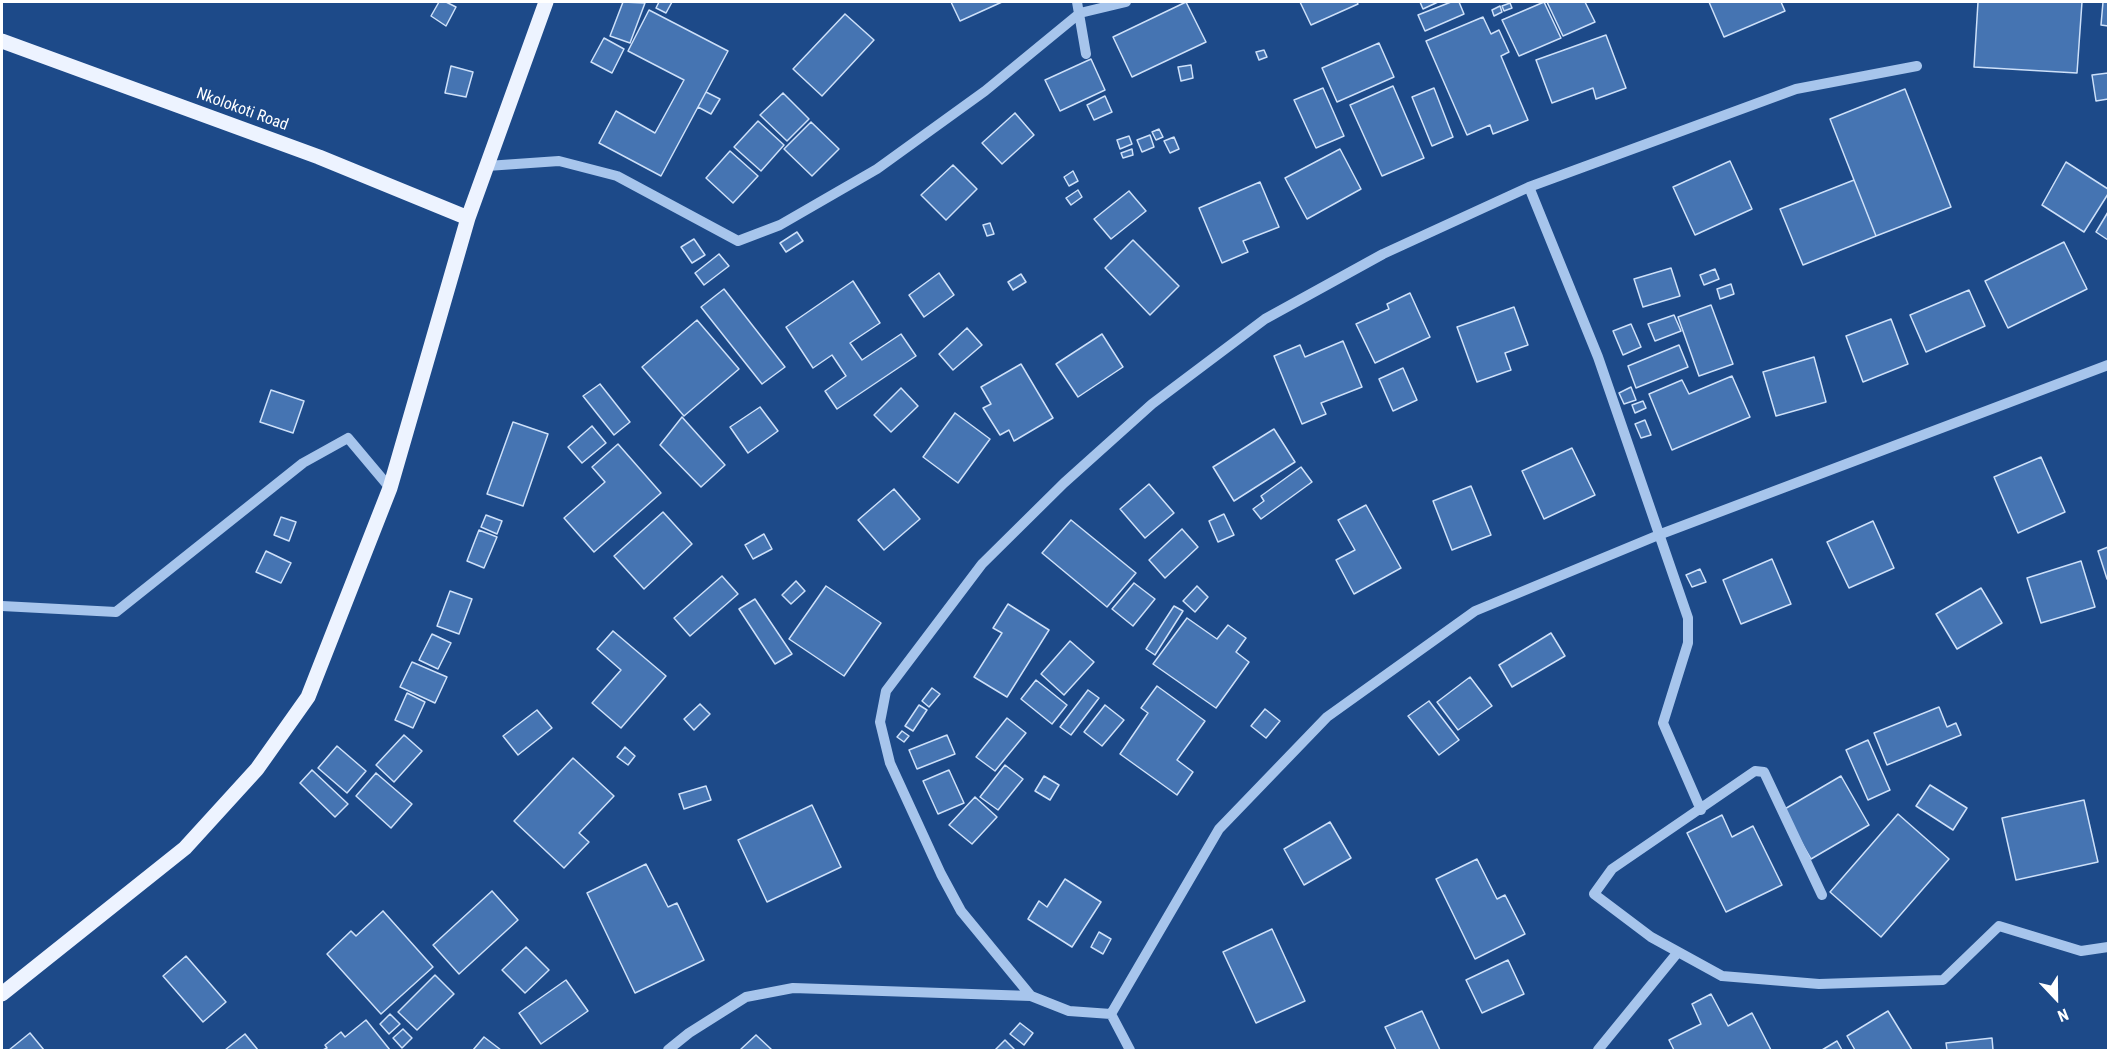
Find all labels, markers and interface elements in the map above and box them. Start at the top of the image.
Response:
street label: Nkolokoti Road [193,85,291,135]
north arrow [2026,968,2086,1028]
text: N [2055,1005,2071,1026]

